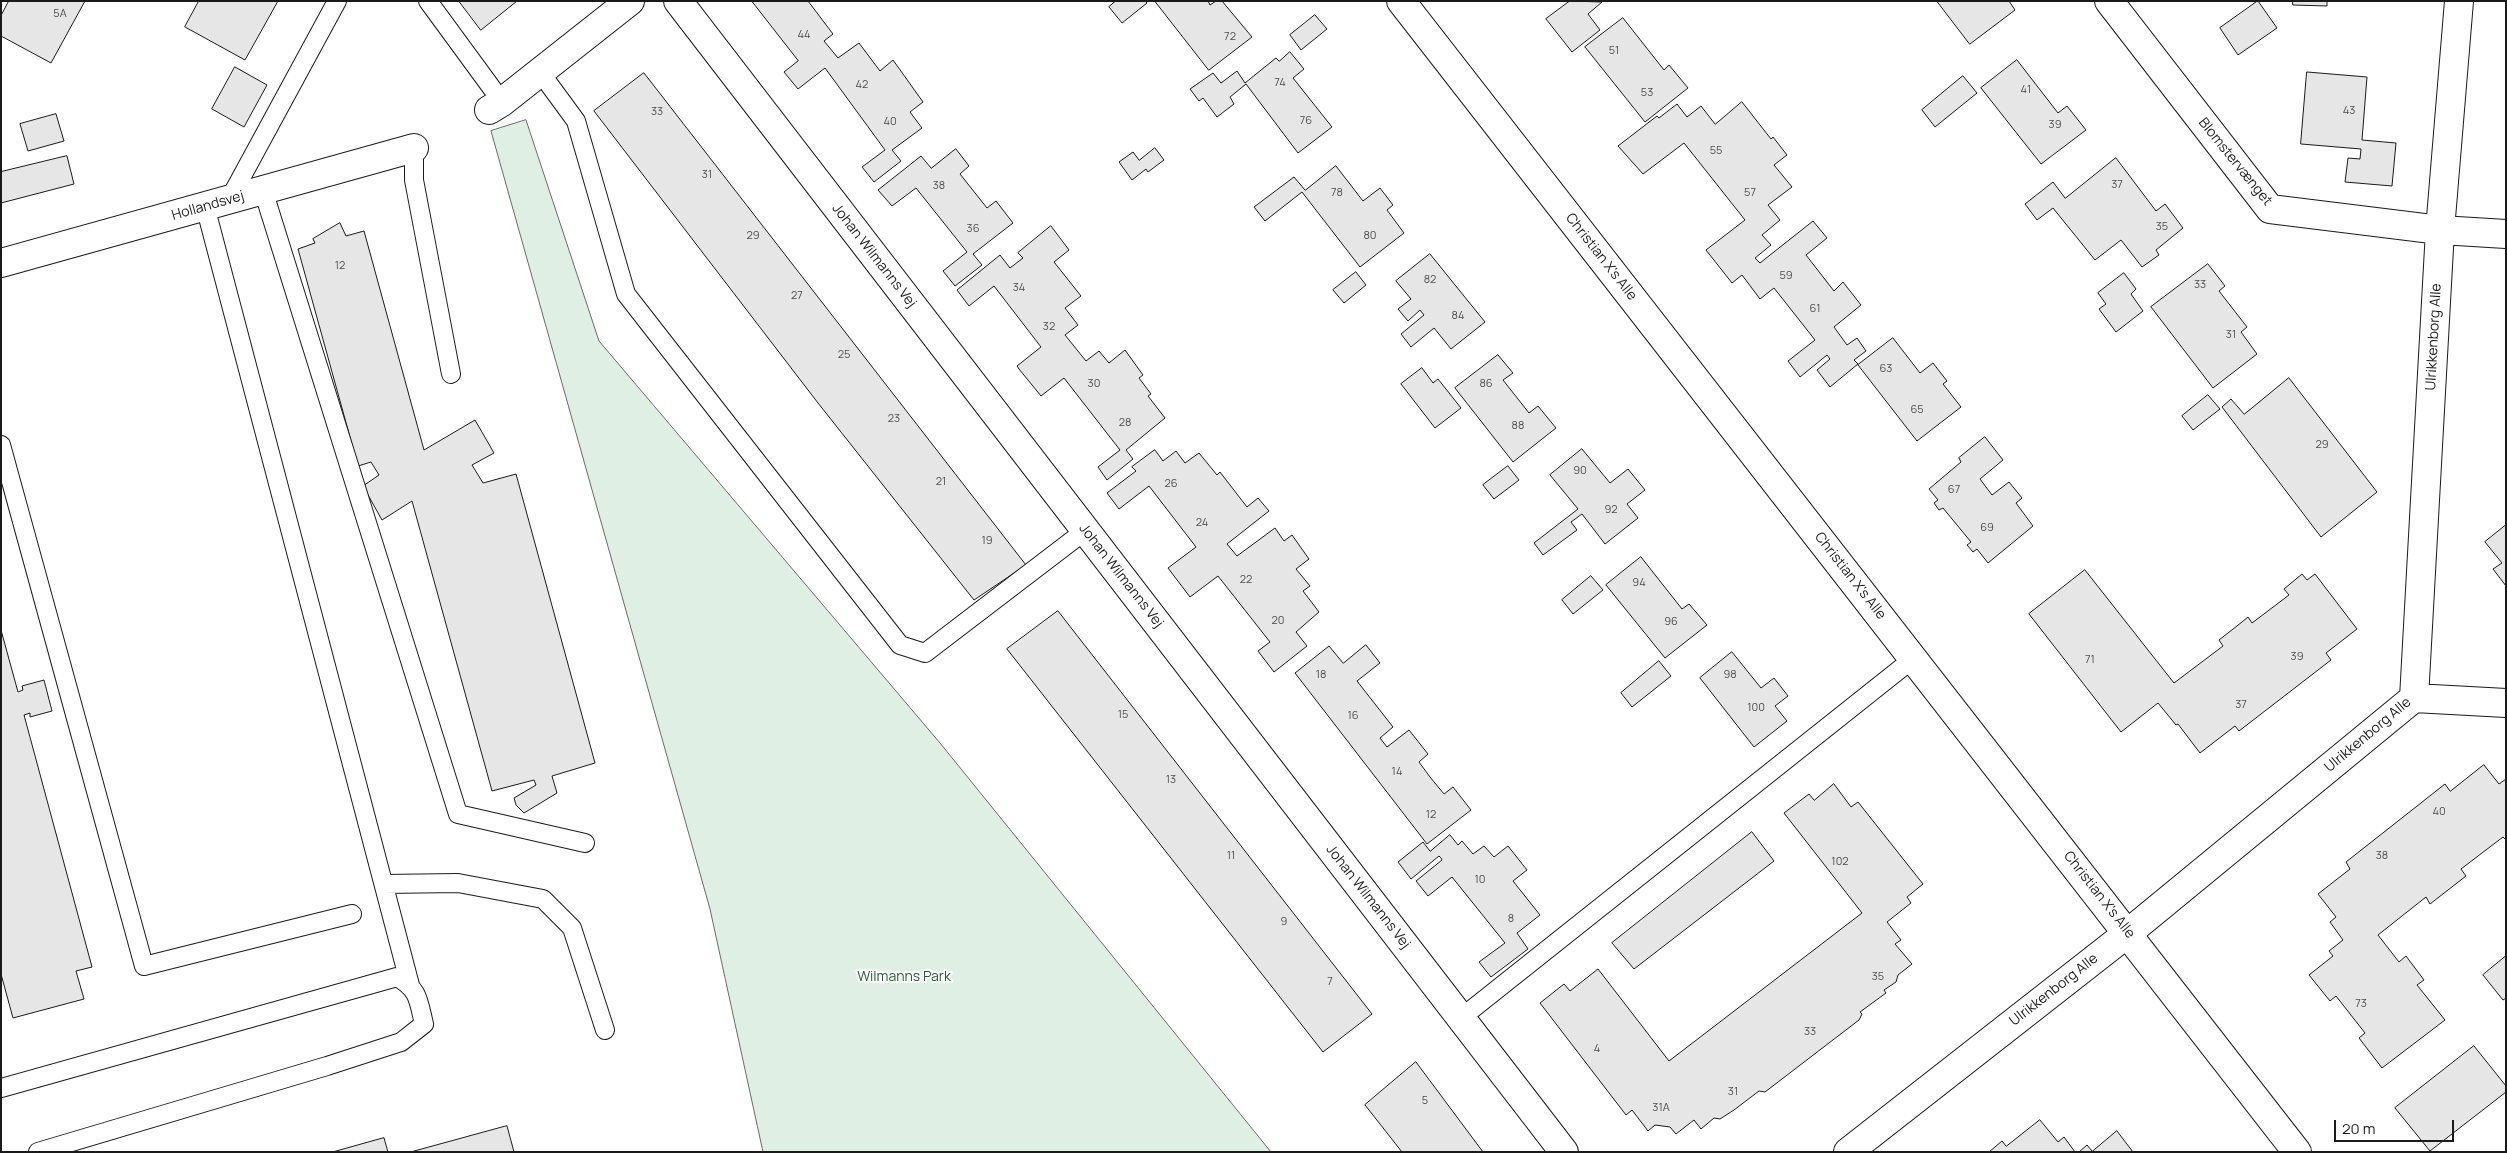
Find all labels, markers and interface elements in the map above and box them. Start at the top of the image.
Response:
house number: 5A [53,7,67,21]
house number: 44 [797,28,811,42]
house number: 72 [1224,30,1236,44]
house number: 51 [1609,44,1619,58]
house number: 74 [1274,76,1286,90]
house number: 42 [856,78,868,92]
house number: 41 [2021,83,2031,97]
house number: 53 [1641,86,1653,100]
house number: 43 [2343,104,2355,118]
house number: 33 [651,105,663,119]
house number: 76 [1300,114,1312,128]
house number: 40 [883,115,897,129]
street label: Blomstervænget [2194,115,2276,209]
house number: 39 [2049,118,2061,132]
house number: 55 [1710,144,1722,158]
house number: 31 [702,168,712,182]
house number: 37 [2111,178,2123,192]
house number: 38 [933,179,945,193]
house number: 78 [1331,186,1343,200]
house number: 57 [1744,186,1756,200]
street label: Hollandsvej [170,188,246,224]
street label: Johan Wilmanns Vej [828,201,920,311]
street label: Christian X's Alle [1562,210,1640,304]
house number: 35 [2156,220,2168,234]
house number: 36 [967,222,979,236]
house number: 29 [746,229,760,243]
house number: 80 [1363,229,1377,243]
house number: 12 [335,259,345,273]
house number: 59 [1779,269,1793,283]
house number: 82 [1424,273,1436,287]
house number: 33 [2194,278,2206,292]
house number: 34 [1013,281,1025,295]
street label: Ulrikkenborg Alle [2423,283,2445,391]
house number: 27 [791,289,803,303]
house number: 61 [1810,302,1820,316]
house number: 84 [1452,309,1464,323]
house number: 32 [1043,320,1055,334]
house number: 31 [2226,328,2236,342]
house number: 25 [838,348,850,362]
house number: 63 [1880,362,1892,376]
house number: 30 [1088,377,1100,391]
house number: 86 [1479,377,1493,391]
house number: 65 [1910,403,1924,417]
house number: 23 [888,412,900,426]
house number: 28 [1119,416,1131,430]
house number: 88 [1512,419,1524,433]
house number: 29 [2315,438,2329,452]
house number: 90 [1573,464,1587,478]
house number: 21 [936,475,946,489]
house number: 26 [1164,477,1178,491]
house number: 67 [1948,483,1960,497]
house number: 92 [1604,503,1618,517]
house number: 24 [1196,516,1208,530]
street label: Johan Wilmanns Vej [1075,521,1167,631]
house number: 69 [1980,521,1994,535]
street label: Christian X's Alle [1811,529,1889,623]
house number: 19 [981,534,993,548]
house number: 22 [1240,573,1252,587]
house number: 94 [1632,576,1646,590]
house number: 20 [1272,614,1284,628]
house number: 96 [1664,615,1678,629]
house number: 39 [2291,650,2303,664]
house number: 71 [2085,653,2095,667]
house number: 18 [1316,668,1326,682]
house number: 98 [1723,668,1737,682]
street label: Ulrikkenborg Alle [2321,694,2415,776]
house number: 37 [2235,698,2247,712]
house number: 100 [1747,701,1765,715]
house number: 15 [1118,708,1128,722]
house number: 16 [1347,709,1359,723]
house number: 14 [1392,765,1402,779]
house number: 13 [1166,773,1176,787]
house number: 40 [2432,805,2446,819]
house number: 12 [1426,808,1436,822]
street label: Johan Wilmanns Vej [1322,842,1414,952]
street label: Christian X's Alle [2060,848,2138,942]
house number: 11 [1227,849,1235,863]
house number: 38 [2376,849,2388,863]
house number: 102 [1831,855,1849,869]
house number: 10 [1475,873,1485,887]
house number: 8 [1508,912,1514,926]
house number: 9 [1281,915,1287,929]
street label: Ulrikkenborg Alle [2006,950,2102,1030]
park label: Wilmanns Park [857,969,951,985]
house number: 35 [1872,970,1884,984]
house number: 7 [1327,975,1333,989]
house number: 73 [2355,997,2367,1011]
house number: 33 [1804,1025,1816,1039]
house number: 4 [1594,1042,1600,1056]
house number: 31 [1728,1085,1738,1099]
house number: 5 [1422,1094,1428,1108]
house number: 31A [1652,1101,1670,1115]
scale bar [2337,1110,2457,1142]
text: 20 m [2342,1118,2375,1139]

